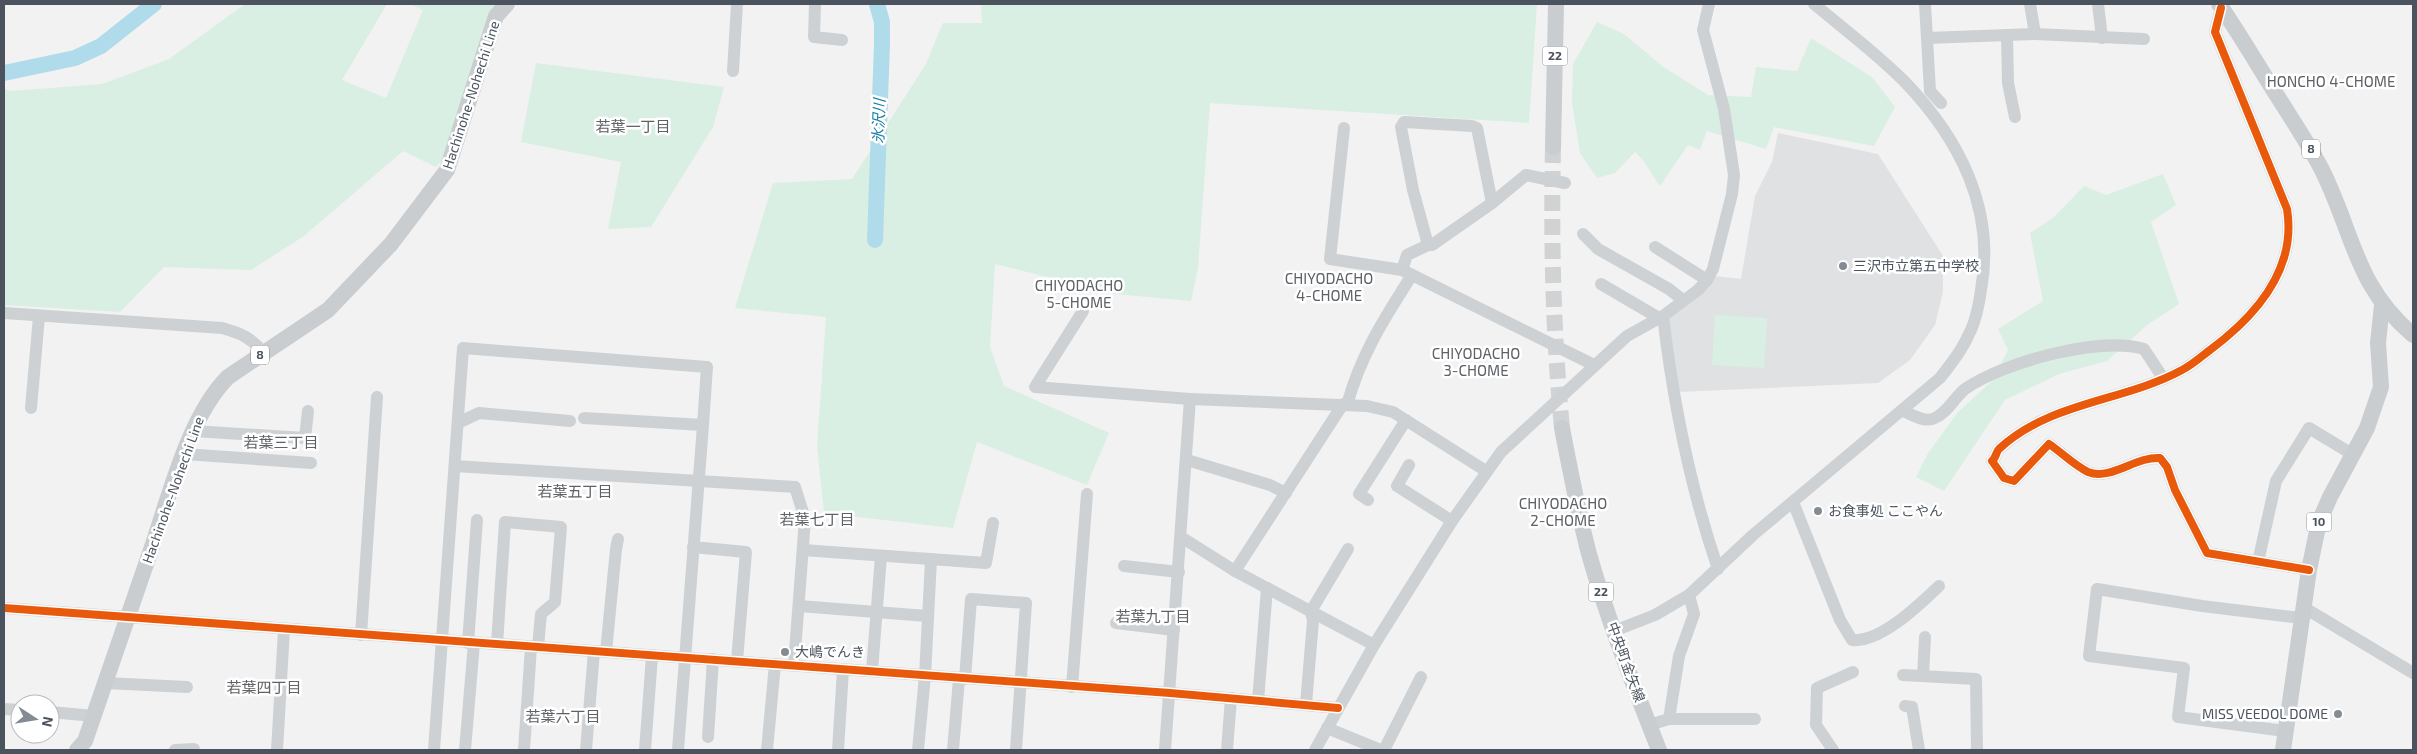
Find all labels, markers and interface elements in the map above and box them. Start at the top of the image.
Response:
street label: Hachinohe-Nohechi Line [439,19,503,171]
road number: 22 [1542,46,1568,66]
district label: HONCHO 4-CHOME [2267,72,2395,90]
water label: 氷沢川 [868,96,888,144]
district label: 若葉一丁目 [595,117,671,135]
road number: 8 [2302,140,2320,158]
place label: 三沢市立第五中学校 [1853,257,1979,274]
marker: 三沢市立第五中学校 [1837,260,1849,272]
district label: CHIYODACHO 4-CHOME [1285,269,1373,304]
district label: CHIYODACHO 5-CHOME [1035,276,1123,311]
district label: CHIYODACHO 3-CHOME [1432,344,1520,379]
road number: 8 [251,346,269,364]
street label: Hachinohe-Nohechi Line [138,414,207,566]
district label: 若葉三丁目 [243,433,319,451]
district label: 若葉五丁目 [537,482,613,500]
district label: CHIYODACHO 2-CHOME [1519,494,1607,529]
place label: お食事処 ここやん [1828,502,1943,519]
marker: お食事処 ここやん [1812,505,1824,517]
district label: 若葉七丁目 [779,510,855,528]
road number: 10 [2306,512,2332,532]
road number: 22 [1588,582,1614,602]
district label: 若葉九丁目 [1115,607,1191,625]
street label: 中央町金矢線 [1604,619,1649,704]
place label: 大嶋でんき [795,643,865,660]
marker: 大嶋でんき [779,646,791,658]
district label: 若葉四丁目 [226,678,302,696]
north arrow [10,694,60,744]
place label: MISS VEEDOL DOME [2202,705,2328,722]
district label: 若葉六丁目 [525,707,601,725]
marker: MISS VEEDOL DOME [2332,708,2344,720]
text: N [39,715,58,729]

